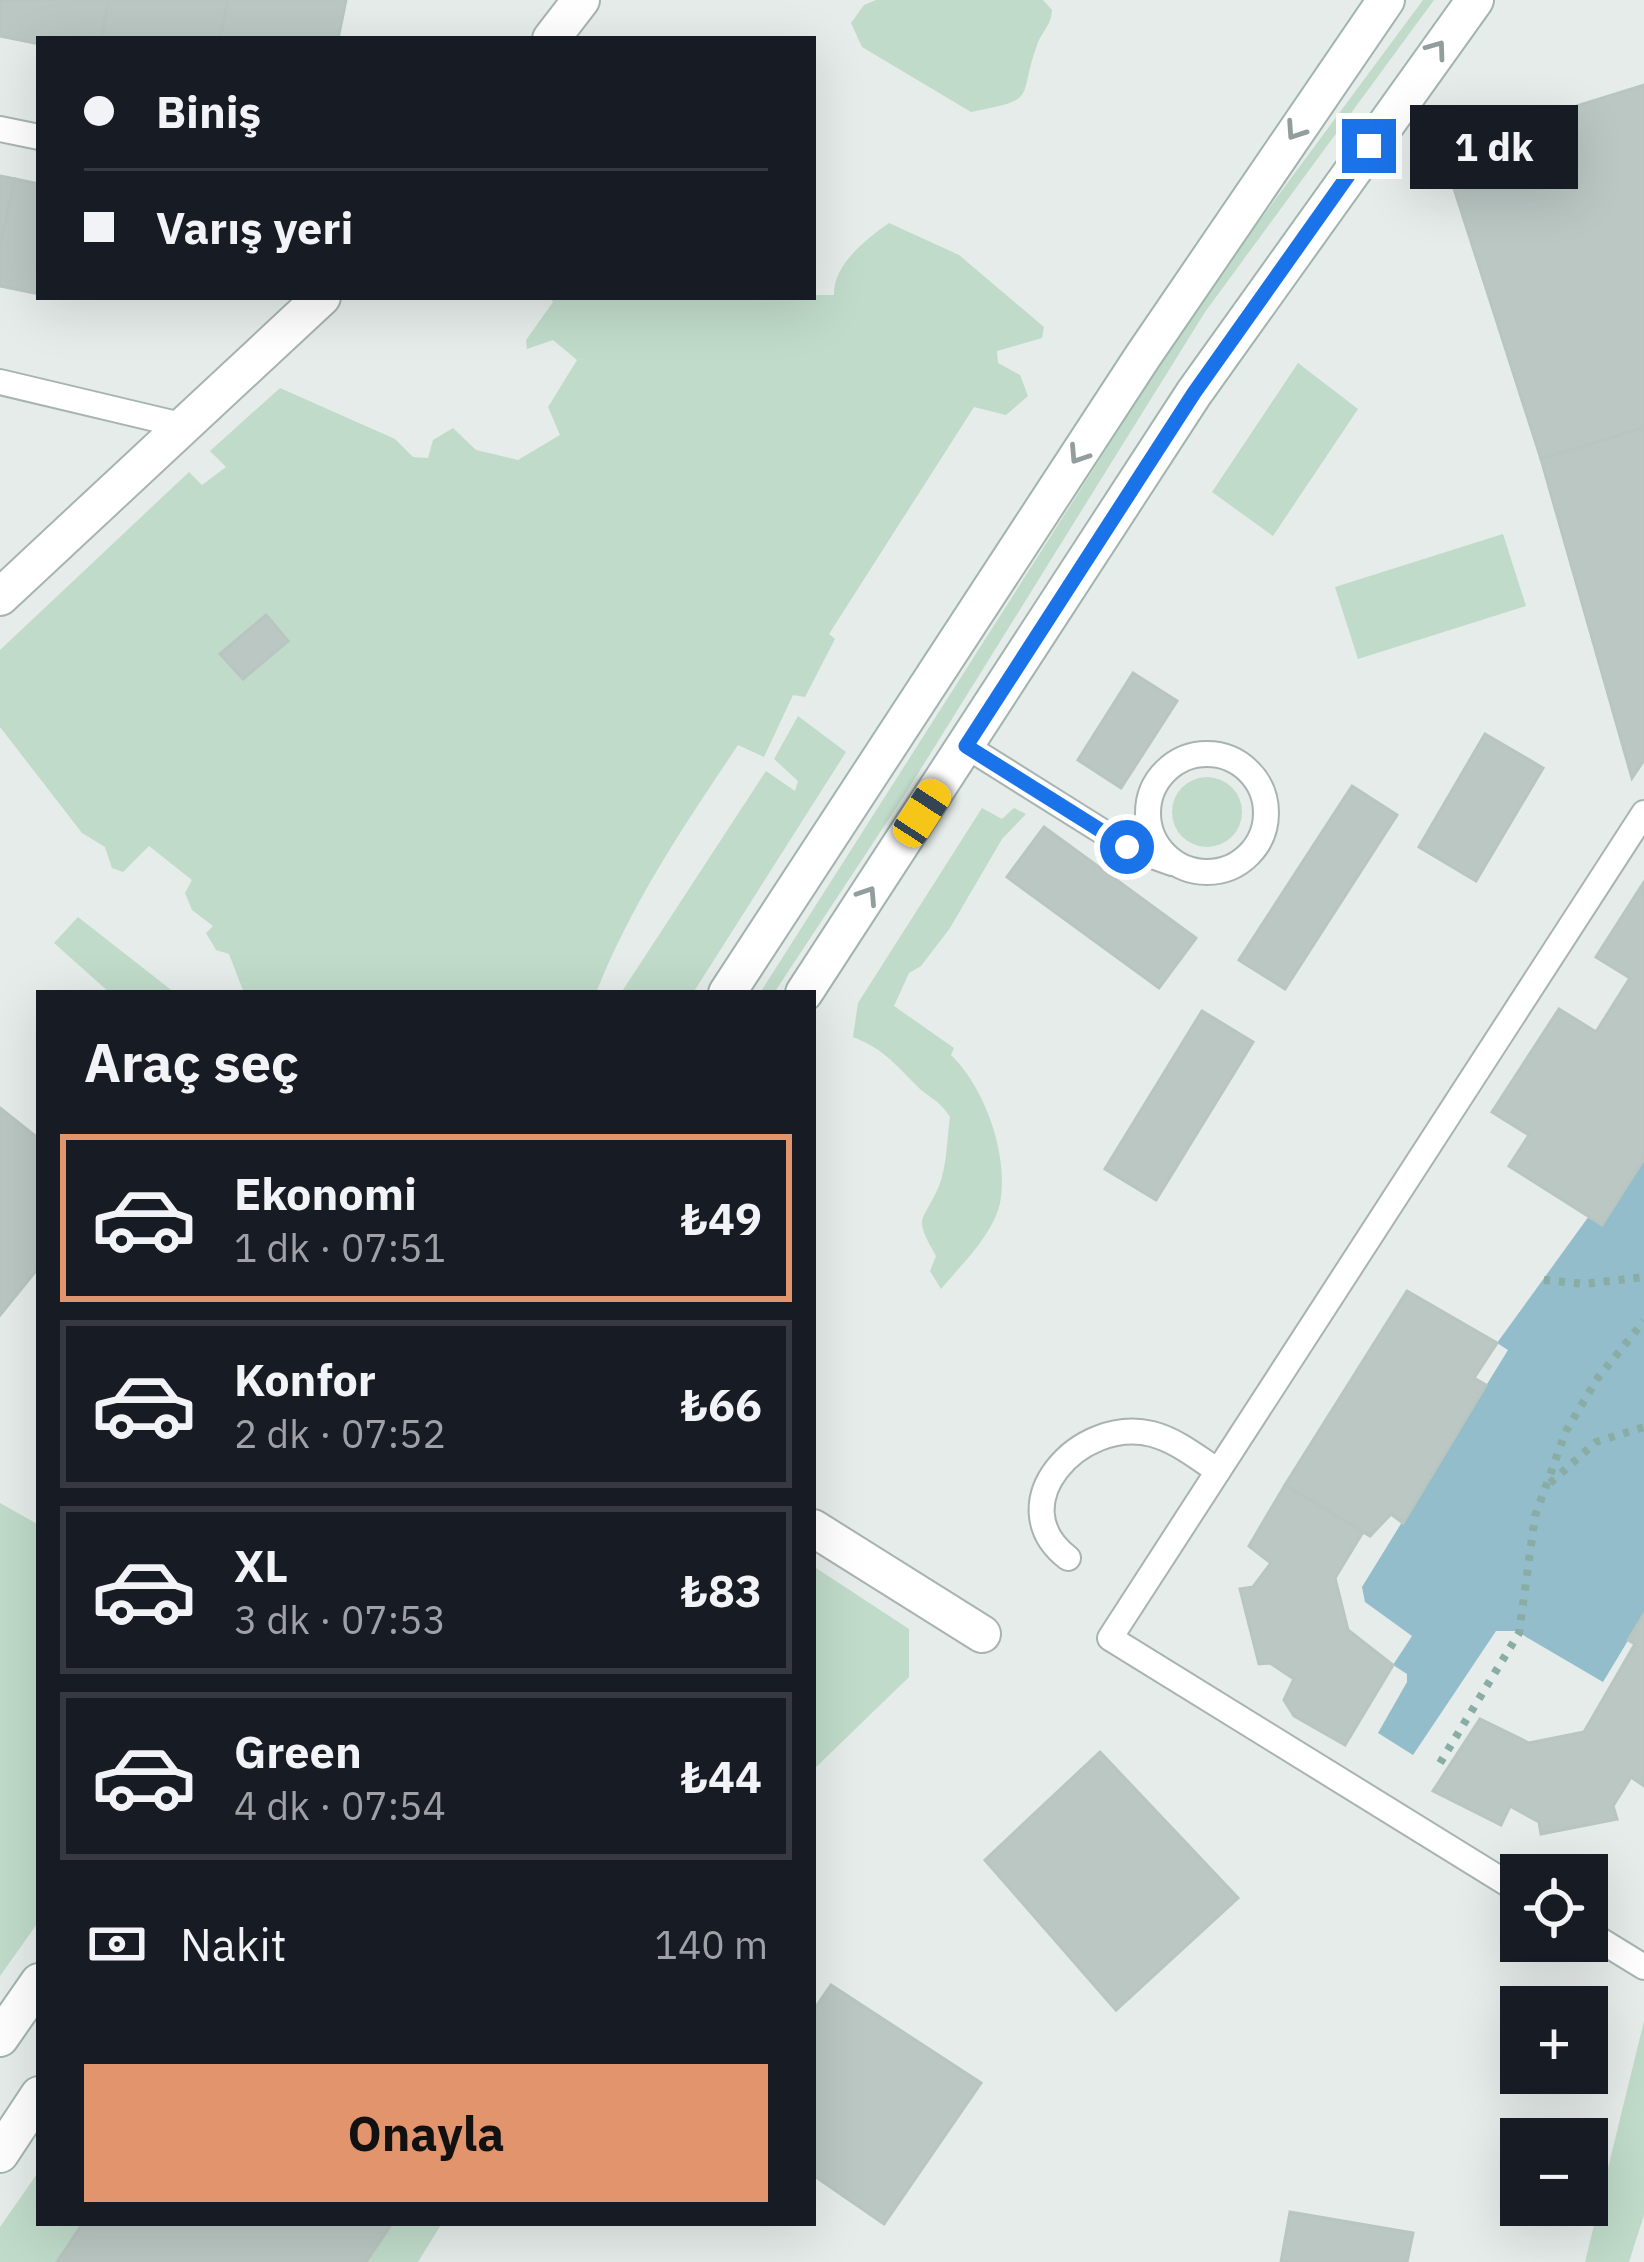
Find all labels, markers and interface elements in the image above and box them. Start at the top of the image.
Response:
one-way arrow [1423,40,1445,62]
text: Biniş [156,82,261,140]
callout: 1 dk [1411,104,1579,188]
one-way arrow [1288,117,1310,139]
route end [1342,119,1396,173]
text: 1 dk [1455,121,1533,172]
text: Varış yeri [156,198,353,256]
one-way arrow [1071,441,1093,463]
car [887,773,957,853]
route start [1100,820,1154,874]
one-way arrow [854,887,876,909]
text: Araç seç [84,1027,299,1097]
icon: car [90,1164,198,1272]
text: Ekonomi [234,1164,417,1222]
text: ₺49 [681,1189,762,1247]
text: 1 dk · 07:51 [234,1222,446,1273]
icon: car [90,1350,198,1458]
text: Konfor [234,1350,376,1408]
text: ₺66 [681,1375,762,1433]
text: 2 dk · 07:52 [234,1408,446,1459]
icon: car [90,1536,198,1644]
text: XL [234,1536,288,1594]
text: ₺83 [681,1561,762,1619]
text: 3 dk · 07:53 [234,1594,446,1645]
icon: car [90,1722,198,1830]
text: Green [234,1722,362,1780]
text: ₺44 [681,1747,762,1805]
text: 4 dk · 07:54 [234,1780,446,1831]
map controls [1500,1854,1608,2226]
button: locate [1500,1854,1608,1962]
icon: cash [84,1911,150,1977]
text: Nakit [180,1915,287,1973]
text: 140 m [655,1919,768,1970]
button: + [1500,1986,1608,2094]
button: Onayla [84,2064,768,2202]
button: − [1500,2118,1608,2226]

